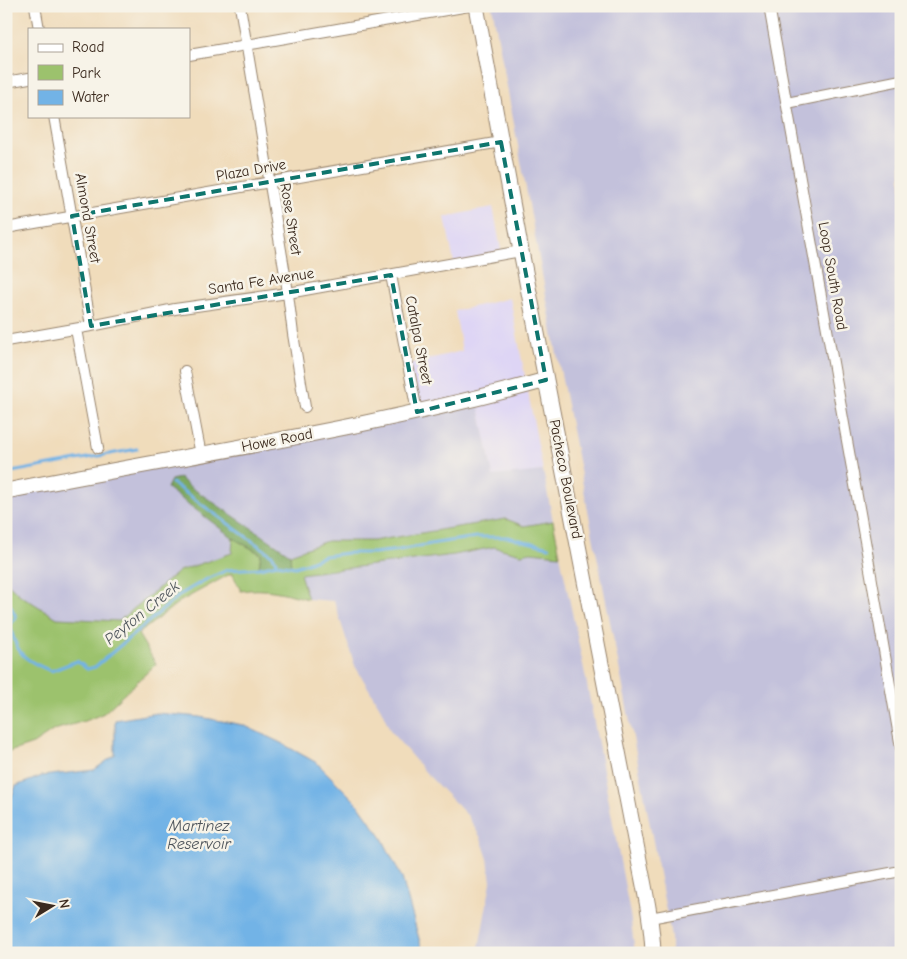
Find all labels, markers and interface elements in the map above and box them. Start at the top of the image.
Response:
legend [28,28,190,118]
text: Road [72,38,104,56]
text: Park [72,64,101,82]
text: Water [72,88,109,106]
street label: Plaza Drive [215,155,288,185]
street label: Almond Street [71,172,105,265]
street label: Rose Street [276,182,306,257]
street label: Loop South Road [815,220,851,332]
street label: Santa Fe Avenue [207,264,316,298]
street label: Catalpa Street [402,294,437,387]
street label: Pacheco Boulevard [546,418,586,540]
street label: Howe Road [240,424,314,456]
water label: Peyton Creek [101,577,183,649]
water label: Martinez Reservoir [167,817,232,853]
north arrow [28,882,78,932]
text: N [55,898,73,910]

